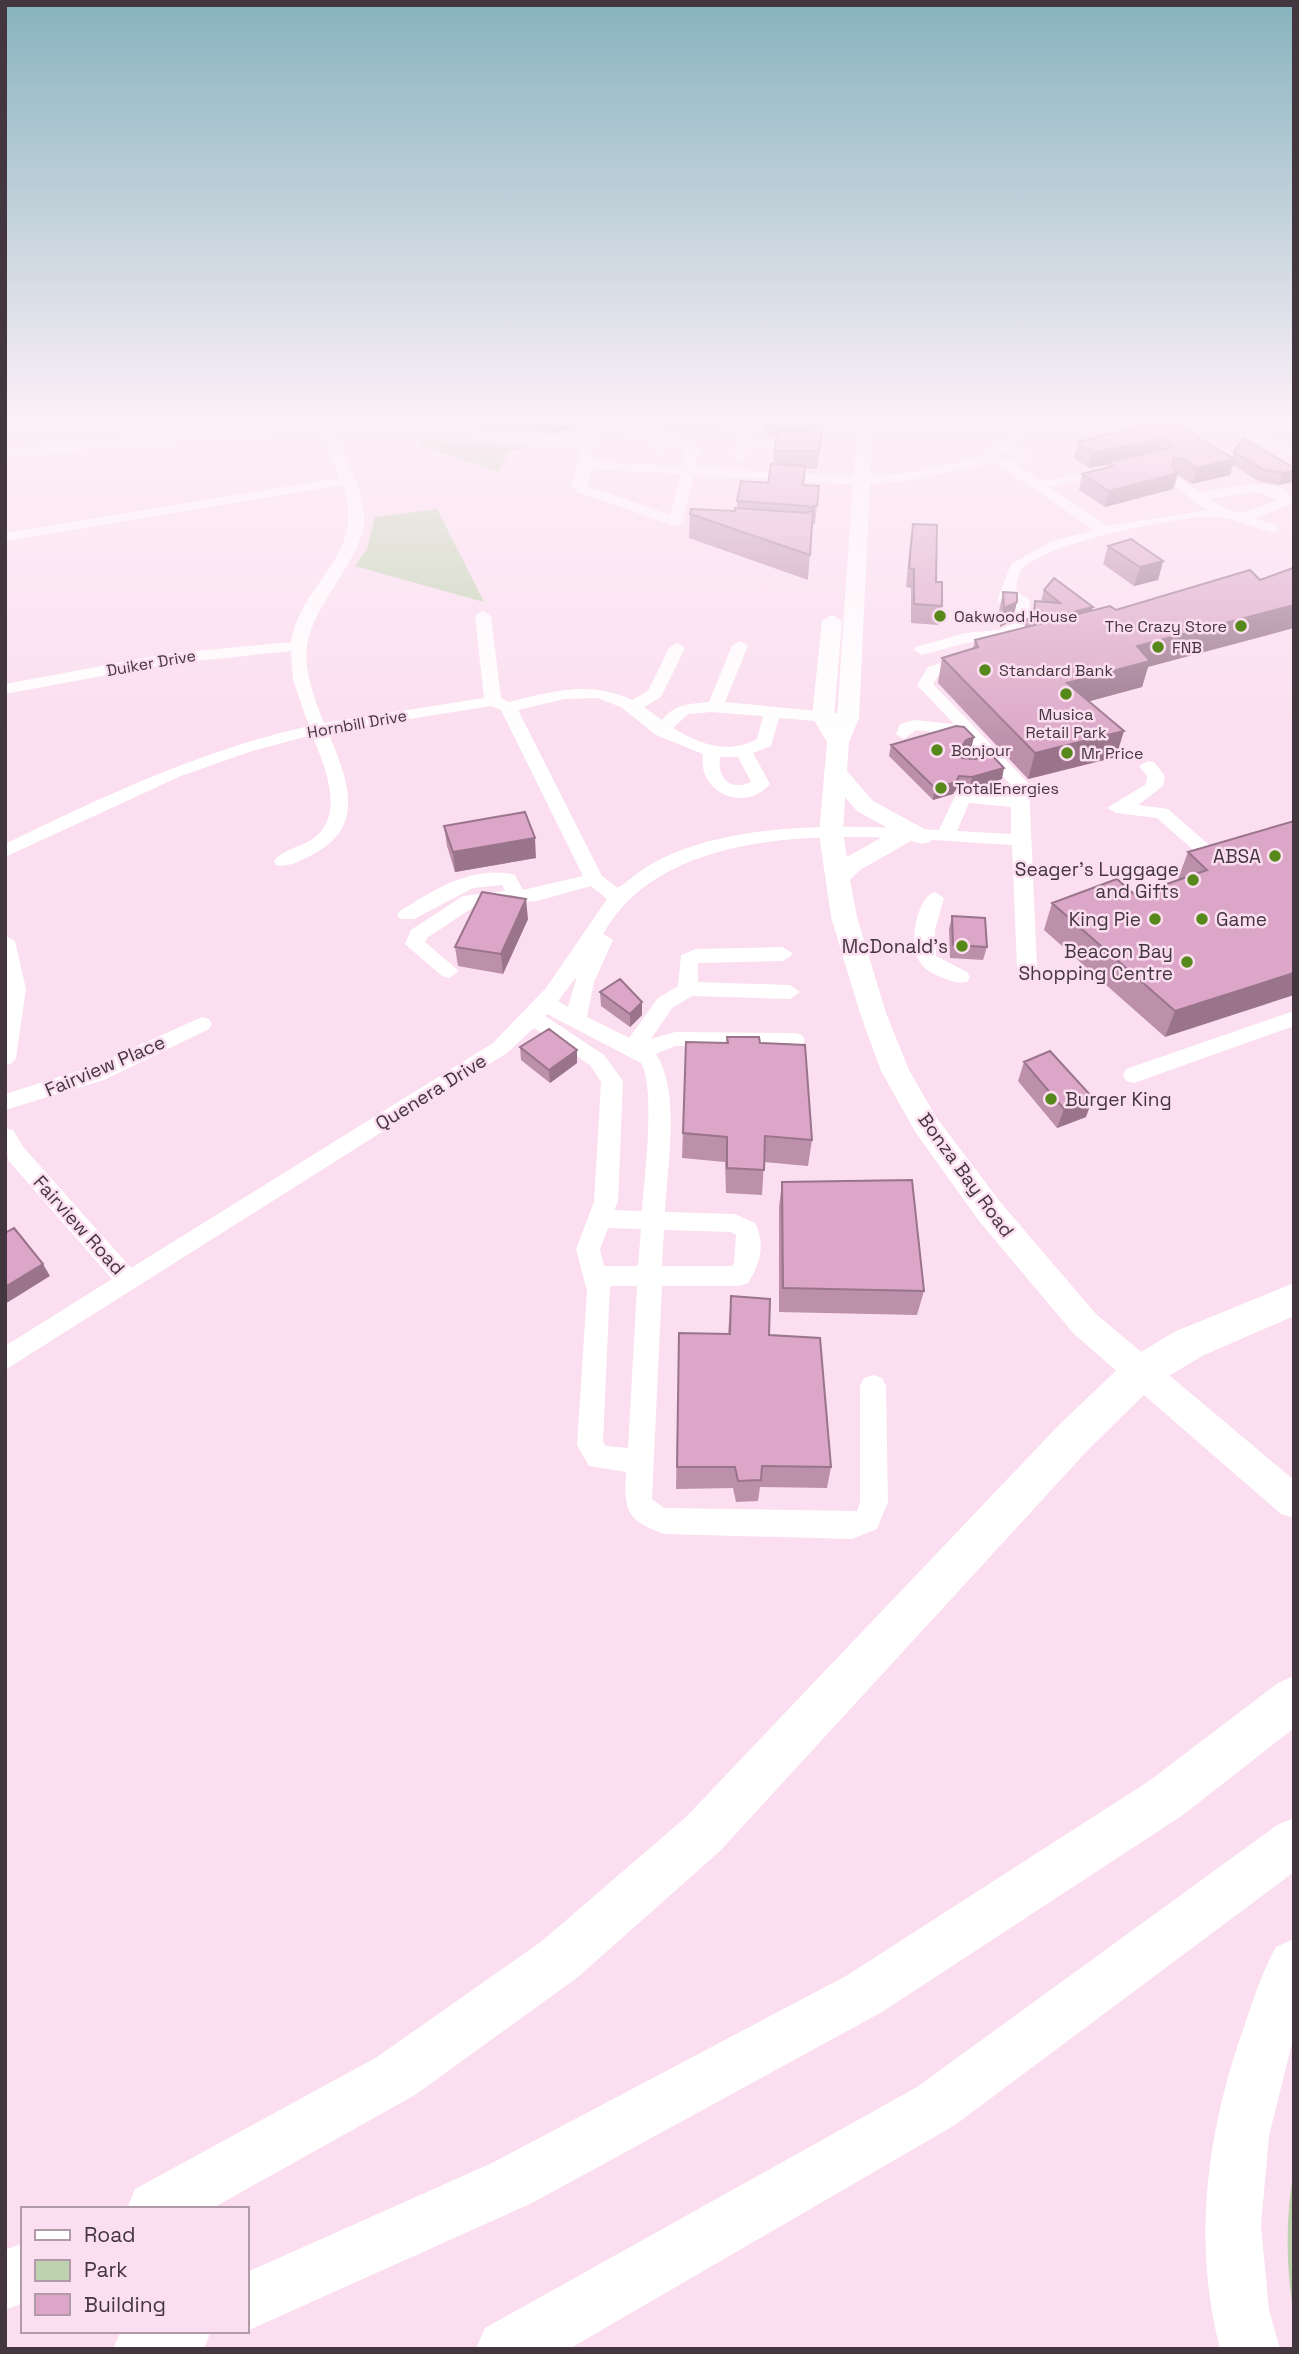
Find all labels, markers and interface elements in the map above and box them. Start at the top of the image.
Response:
place label: Oakwood House [954,606,1077,627]
marker: Oakwood House [932,608,948,624]
place label: The Crazy Store [1105,616,1227,637]
marker: The Crazy Store [1233,618,1249,634]
place label: FNB [1172,637,1202,658]
marker: FNB [1150,639,1166,655]
street label: Duiker Drive [105,645,197,681]
place label: Standard Bank [999,660,1113,681]
marker: Standard Bank [977,662,993,678]
marker: Musica Retail Park [1058,686,1074,702]
place label: Musica Retail Park [1026,704,1107,743]
street label: Hornbill Drive [306,705,408,743]
place label: Bonjour [951,740,1011,761]
marker: Bonjour [929,742,945,758]
place label: Mr Price [1081,743,1144,764]
marker: Mr Price [1059,745,1075,761]
place label: TotalEnergies [955,778,1059,799]
marker: TotalEnergies [933,780,949,796]
place label: ABSA [1213,844,1261,869]
marker: ABSA [1267,848,1283,864]
place label: Seager's Luggage and Gifts [1015,857,1179,904]
marker: Seager's Luggage and Gifts [1185,872,1201,888]
place label: King Pie [1069,907,1141,932]
place label: Game [1216,907,1267,932]
marker: King Pie [1147,911,1163,927]
marker: Game [1194,911,1210,927]
place label: McDonald's [842,934,948,959]
marker: McDonald's [954,938,970,954]
place label: Beacon Bay Shopping Centre [1018,939,1173,986]
marker: Beacon Bay Shopping Centre [1179,954,1195,970]
street label: Fairview Place [41,1029,169,1103]
street label: Quenera Drive [371,1048,491,1136]
place label: Burger King [1065,1087,1172,1112]
marker: Burger King [1043,1091,1059,1107]
street label: Bonza Bay Road [912,1108,1020,1242]
street label: Fairview Road [28,1170,130,1280]
legend [21,2207,248,2333]
text: Road [84,2221,136,2248]
text: Park [84,2256,128,2283]
text: Building [84,2291,166,2318]

